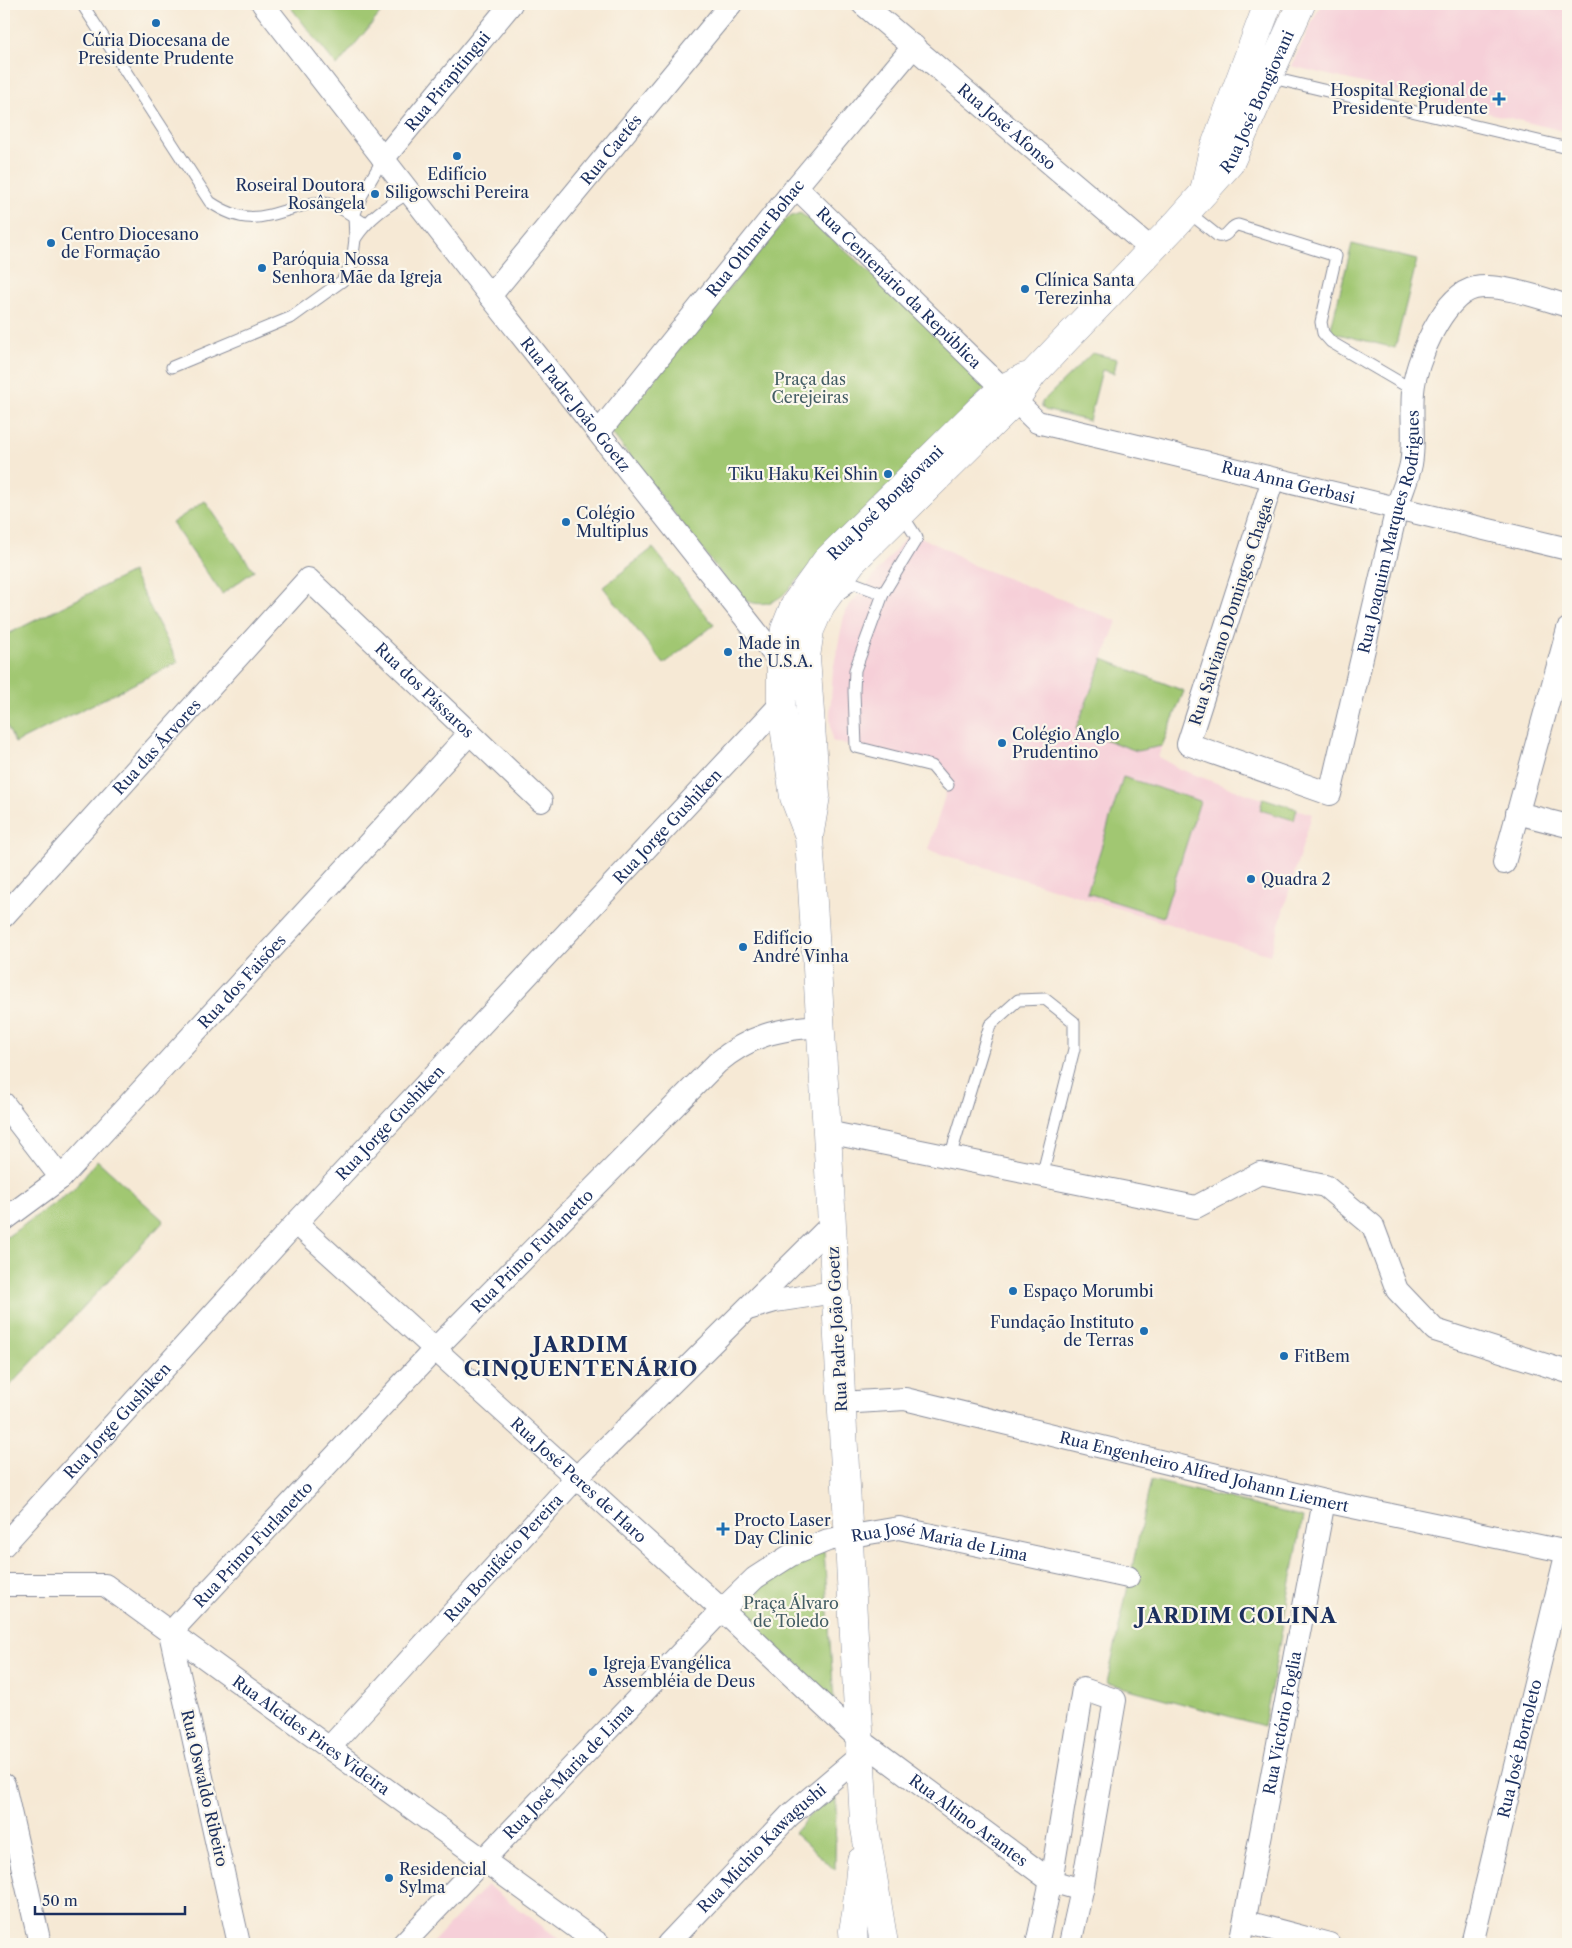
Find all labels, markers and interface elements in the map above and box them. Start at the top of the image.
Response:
marker: Cúria Diocesana de Presidente Prudente [150,17,162,29]
street label: Rua Pirapitingui [400,27,494,135]
street label: Rua José Bongiovani [1216,27,1298,177]
place label: Cúria Diocesana de Presidente Prudente [78,30,234,68]
street label: Rua José Afonso [954,79,1060,174]
place label: Hospital Regional de Presidente Prudente [1330,80,1488,118]
marker: Hospital Regional de Presidente Prudente [1492,92,1506,106]
street label: Rua Caetés [576,110,646,189]
marker: Edifício Siligowschi Pereira [451,150,463,162]
place label: Edifício Siligowschi Pereira [385,164,529,202]
place label: Roseiral Doutora Rosângela [235,175,366,213]
street label: Rua Othmar Bohac [702,175,808,301]
marker: Roseiral Doutora Rosângela [369,188,381,200]
street label: Rua Centenário da República [812,203,986,373]
place label: Centro Diocesano de Formação [61,224,199,262]
marker: Centro Diocesano de Formação [45,237,57,249]
place label: Paróquia Nossa Senhora Mãe da Igreja [272,249,443,287]
marker: Paróquia Nossa Senhora Mãe da Igreja [256,262,268,274]
place label: Clínica Santa Terezinha [1035,270,1135,308]
marker: Clínica Santa Terezinha [1019,283,1031,295]
street label: Rua Padre João Goetz [516,333,635,475]
park label: Praça das Cerejeiras [771,369,849,407]
street label: Rua Joaquim Marques Rodrigues [1353,410,1423,656]
street label: Rua José Bongiovani [823,441,947,564]
street label: Rua Anna Gerbasi [1220,457,1357,508]
place label: Tiku Haku Kei Shin [728,464,878,484]
marker: Tiku Haku Kei Shin [882,468,894,480]
street label: Rua Salviano Domingos Chagas [1185,494,1277,728]
place label: Colégio Multiplus [576,503,649,541]
marker: Colégio Multiplus [560,516,572,528]
place label: Made in the U.S.A. [738,633,813,671]
street label: Rua dos Pássaros [371,638,478,742]
marker: Made in the U.S.A. [722,646,734,658]
street label: Rua das Árvores [108,695,205,799]
place label: Colégio Anglo Prudentino [1012,724,1120,762]
marker: Colégio Anglo Prudentino [996,737,1008,749]
street label: Rua Jorge Gushiken [608,764,725,888]
place label: Quadra 2 [1261,869,1331,889]
marker: Quadra 2 [1245,873,1257,885]
place label: Edifício André Vinha [752,928,849,966]
street label: Rua dos Faisões [194,930,290,1032]
marker: Edifício André Vinha [737,941,749,953]
street label: Rua Jorge Gushiken [331,1061,448,1184]
street label: Rua Primo Furlanetto [467,1185,597,1317]
street label: Rua Padre João Goetz [823,1246,851,1412]
place label: Espaço Morumbi [1023,1281,1154,1301]
marker: Espaço Morumbi [1007,1285,1019,1297]
place label: Fundação Instituto de Terras [990,1312,1134,1350]
marker: Fundação Instituto de Terras [1138,1325,1150,1337]
district label: JARDIM CINQUENTENÁRIO [464,1332,698,1381]
place label: FitBem [1294,1346,1350,1366]
marker: FitBem [1278,1350,1290,1362]
street label: Rua Jorge Gushiken [59,1358,175,1483]
street label: Rua José Peres de Haro [507,1413,651,1547]
street label: Rua Engenheiro Alfred Johann Liemert [1058,1427,1351,1516]
street label: Rua Primo Furlanetto [189,1477,317,1612]
street label: Rua Bonifácio Pereira [440,1489,567,1626]
place label: Procto Laser Day Clinic [734,1510,831,1548]
street label: Rua José Maria de Lima [850,1518,1030,1565]
marker: Procto Laser Day Clinic [716,1522,730,1536]
park label: Praça Álvaro de Toledo [743,1593,839,1631]
district label: JARDIM COLINA [1133,1603,1337,1628]
street label: Rua Victório Foglia [1259,1649,1305,1796]
place label: Igreja Evangélica Assembléia de Deus [602,1653,755,1691]
marker: Igreja Evangélica Assembléia de Deus [587,1666,599,1678]
street label: Rua Alcides Pires Videira [229,1671,394,1799]
street label: Rua José Bortoleto [1493,1677,1546,1820]
street label: Rua José Maria de Lima [499,1699,638,1843]
street label: Rua Oswaldo Ribeiro [177,1708,233,1869]
street label: Rua Altino Arantes [905,1770,1032,1871]
street label: Rua Michio Kawagushi [693,1779,830,1917]
place label: Residencial Sylma [399,1859,487,1897]
marker: Residencial Sylma [383,1872,395,1884]
scale bar [35,1883,185,1915]
text: 50 m [42,1891,78,1910]

